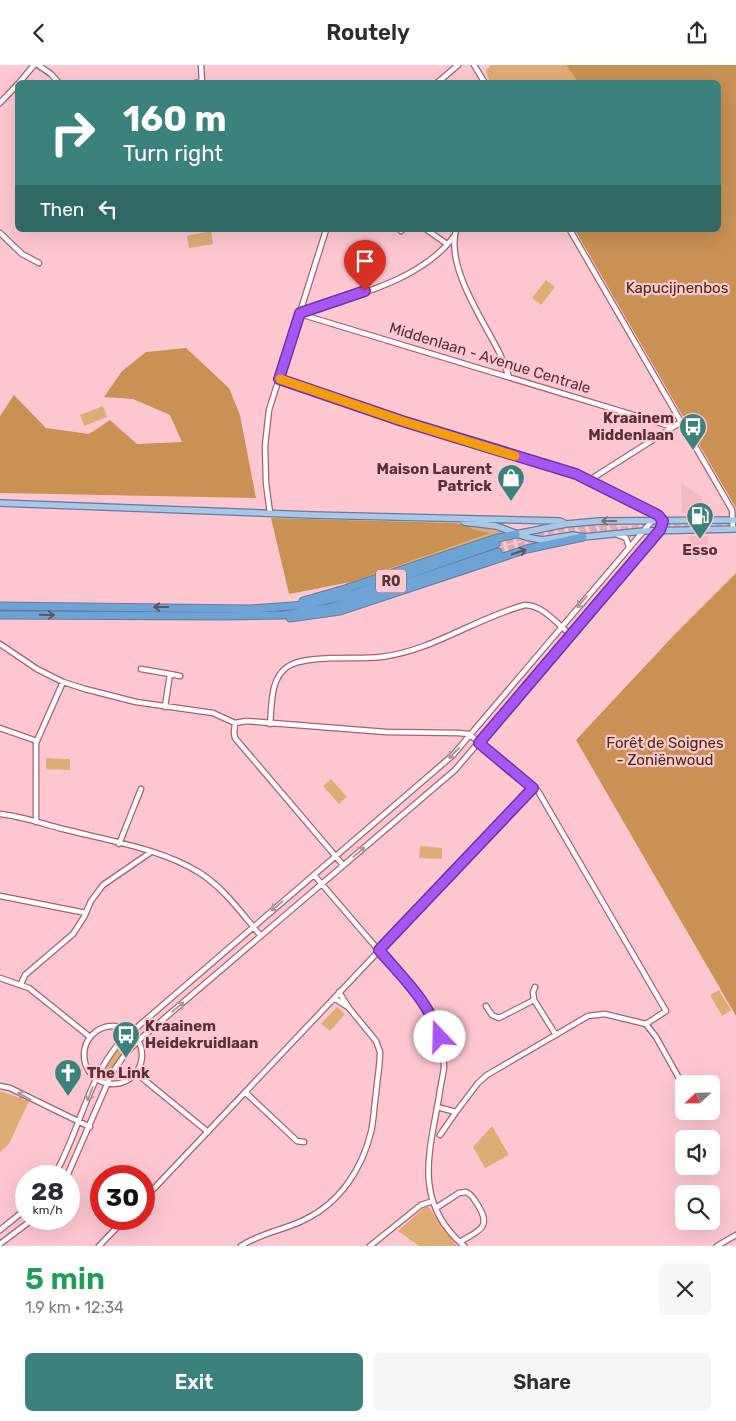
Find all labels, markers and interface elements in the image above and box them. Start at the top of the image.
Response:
icon: back [25,19,53,47]
text: Routely [326,19,410,46]
icon: share [683,19,711,47]
text: 160 m [123,98,227,140]
icon: right [40,100,105,165]
text: Turn right [123,140,223,167]
icon: left [94,195,122,223]
text: Then [40,198,84,221]
pin [344,240,386,291]
icon: arrive [351,247,379,275]
park label: Kapucijnenbos [626,279,729,297]
street label: Middenlaan - Avenue Centrale [387,319,593,397]
place label: Kraainem Middenlaan [588,409,674,444]
bus stop icon: Kraainem Middenlaan [678,412,708,451]
place label: Maison Laurent Patrick [376,460,492,495]
shop icon: Maison Laurent Patrick [496,463,526,502]
fuel station icon: Esso [685,501,715,540]
one-way arrow [601,516,618,526]
place label: Esso [682,541,718,559]
one-way arrow [511,547,527,556]
road number: R0 [376,569,406,593]
one-way arrow [576,596,588,609]
one-way arrow [153,602,170,612]
one-way arrow [39,611,55,620]
park label: Forêt de Soignes - Zoniënwoud [606,734,724,769]
one-way arrow [448,746,460,759]
one-way arrow [352,847,365,858]
one-way arrow [270,901,283,912]
one-way arrow [171,1002,184,1013]
position arrow [413,1010,465,1062]
place label: Kraainem Heidekruidlaan [145,1017,258,1052]
bus stop icon: Kraainem Heidekruidlaan [111,1020,141,1059]
church icon: The Link [53,1058,83,1097]
place label: The Link [87,1064,150,1082]
north arrow [675,1075,720,1120]
map controls [675,1075,720,1230]
one-way arrow [85,1086,94,1101]
one-way arrow [17,1091,32,1100]
button: sound [675,1130,720,1175]
speed limit sign: 30 [90,1165,155,1230]
text: 28 [31,1177,64,1206]
button: search [675,1185,720,1230]
text: km/h [33,1203,62,1217]
text: 5 min [25,1261,105,1297]
button: close [659,1263,711,1315]
text: 1.9 km · 12:34 [25,1298,124,1317]
button: Exit [25,1353,363,1411]
button: Share [373,1353,711,1411]

